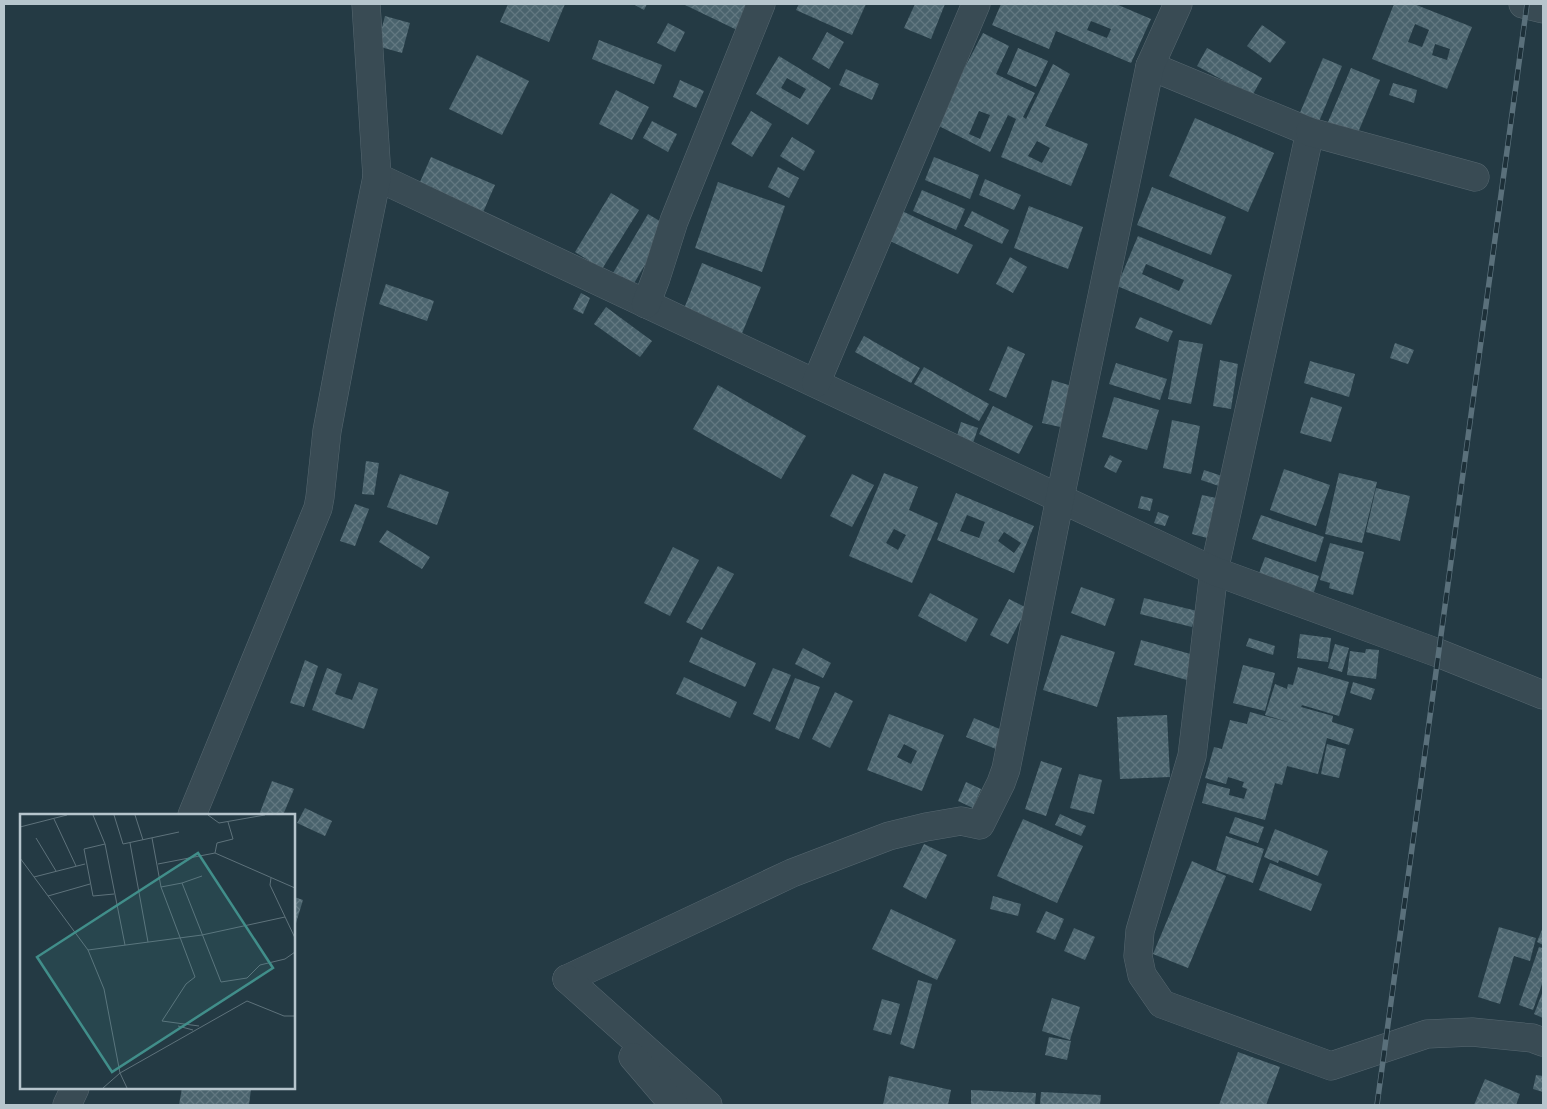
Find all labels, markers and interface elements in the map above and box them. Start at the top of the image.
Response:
inset map [20,814,295,1089]

